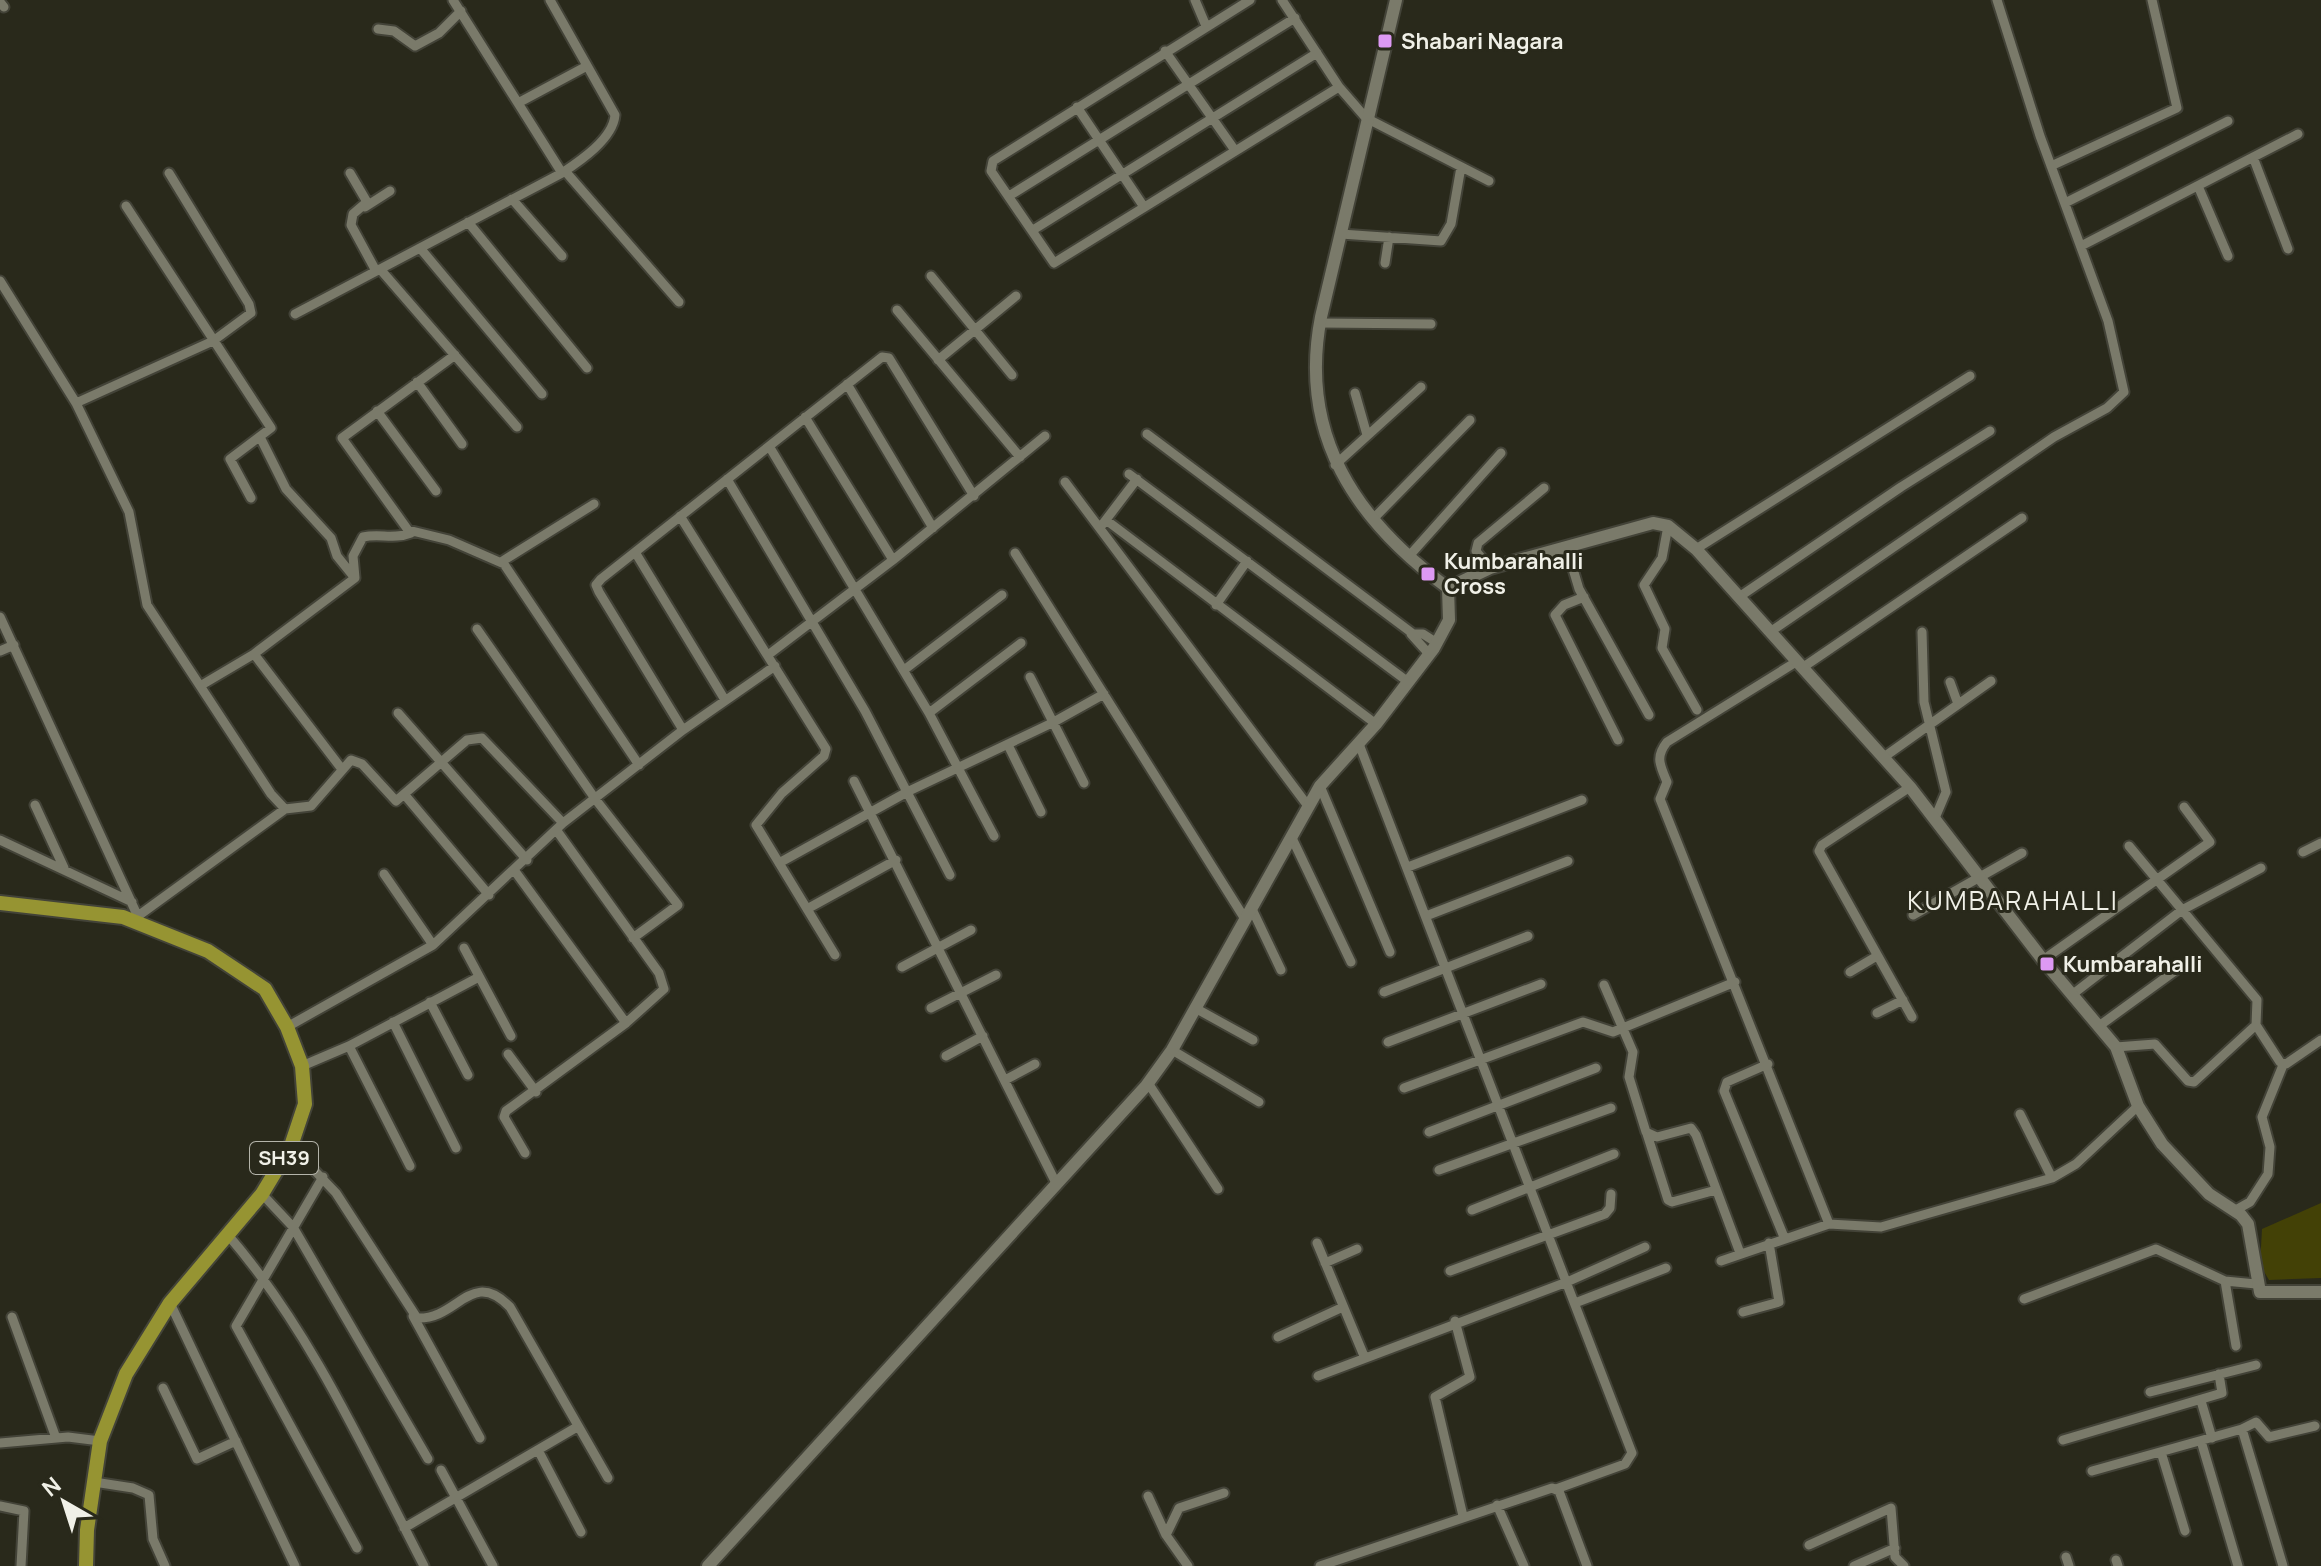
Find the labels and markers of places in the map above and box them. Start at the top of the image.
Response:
place label: Shabari Nagara [1401,26,1563,56]
marker: Shabari Nagara [1376,32,1394,50]
place label: Kumbarahalli Cross [1444,546,1583,601]
marker: Kumbarahalli Cross [1419,565,1437,583]
place label: Kumbarahalli [2063,949,2202,979]
marker: Kumbarahalli [2038,955,2056,973]

